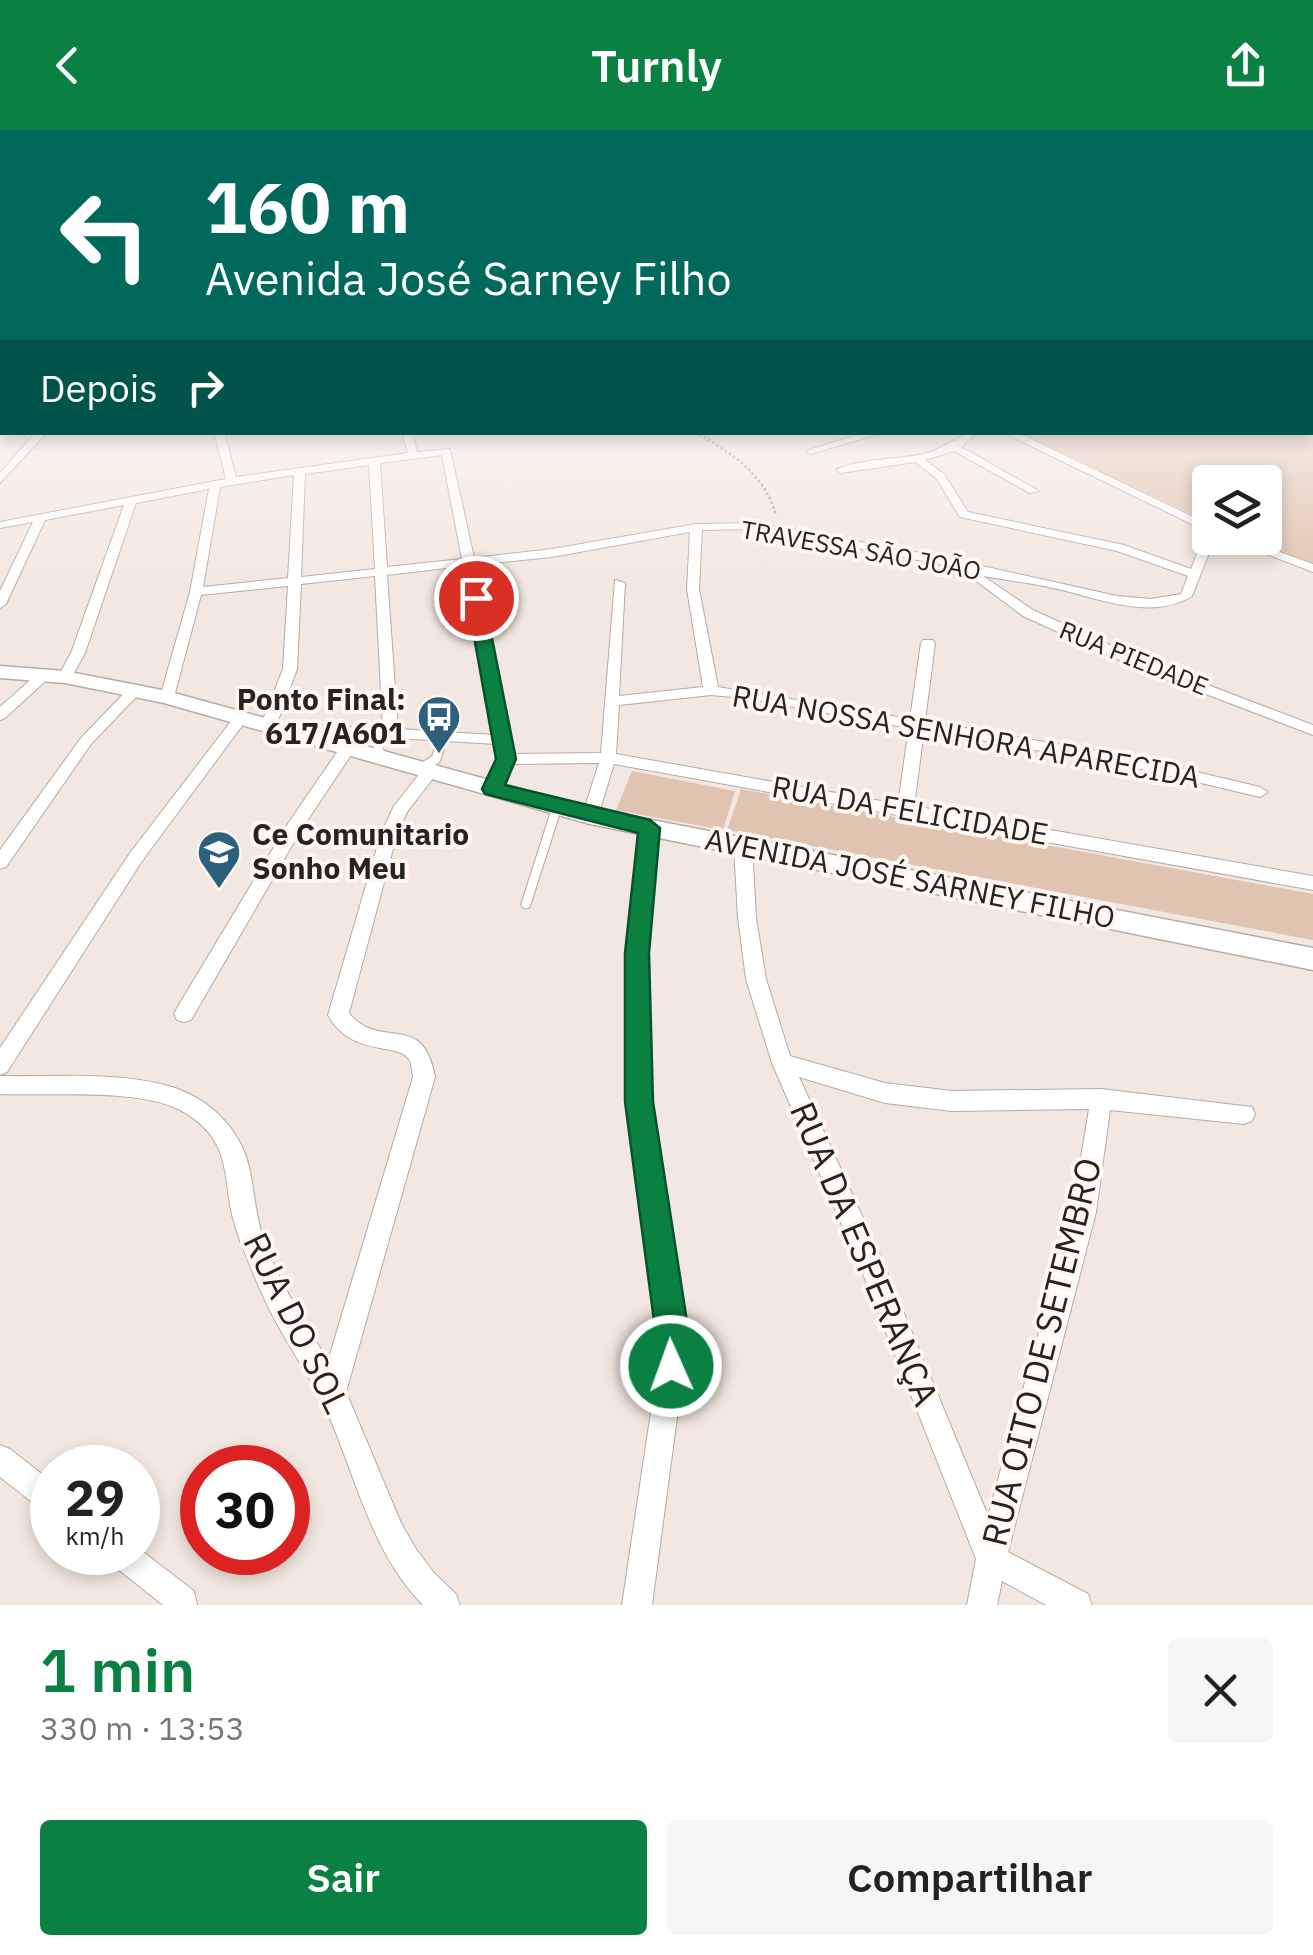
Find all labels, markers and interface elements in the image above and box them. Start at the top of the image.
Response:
text: Turnly [591,36,722,94]
icon: back [40,38,95,93]
icon: share [1218,38,1273,93]
text: 160 m [205,161,410,252]
icon: left [40,170,170,300]
text: Avenida José Sarney Filho [205,249,732,307]
icon: right [178,360,233,415]
text: Depois [40,363,158,412]
map controls [1192,465,1282,555]
button: layers [1192,465,1282,555]
street label: TRAVESSA SÃO JOÃO [739,512,984,587]
pin [434,556,519,641]
icon: arrive [449,571,504,626]
street label: RUA PIEDADE [1055,613,1214,702]
street label: RUA NOSSA SENHORA APARECIDA [729,675,1203,796]
place label: Ponto Final: 617/A601 [237,679,406,752]
bus stop icon: Ponto Final: 617/A601 [416,694,462,755]
street label: RUA DA FELICIDADE [769,766,1051,853]
place label: Ce Comunitario Sonho Meu [252,814,469,887]
street label: AVENIDA JOSÉ SARNEY FILHO [702,819,1119,936]
school or university icon: Ce Comunitario Sonho Meu [196,829,242,890]
street label: RUA DA ESPERANÇA [780,1095,950,1413]
street label: RUA OITO DE SETEMBRO [971,1153,1112,1551]
street label: RUA DO SOL [233,1225,360,1420]
position arrow [619,1314,723,1418]
speed limit sign: 30 [180,1445,310,1575]
text: 29 [65,1465,125,1530]
text: km/h [66,1519,124,1552]
text: 1 min [40,1630,195,1709]
button: close [1168,1638,1273,1743]
text: 330 m · 13:53 [40,1707,245,1749]
button: Sair [40,1820,647,1935]
button: Compartilhar [667,1820,1273,1935]

